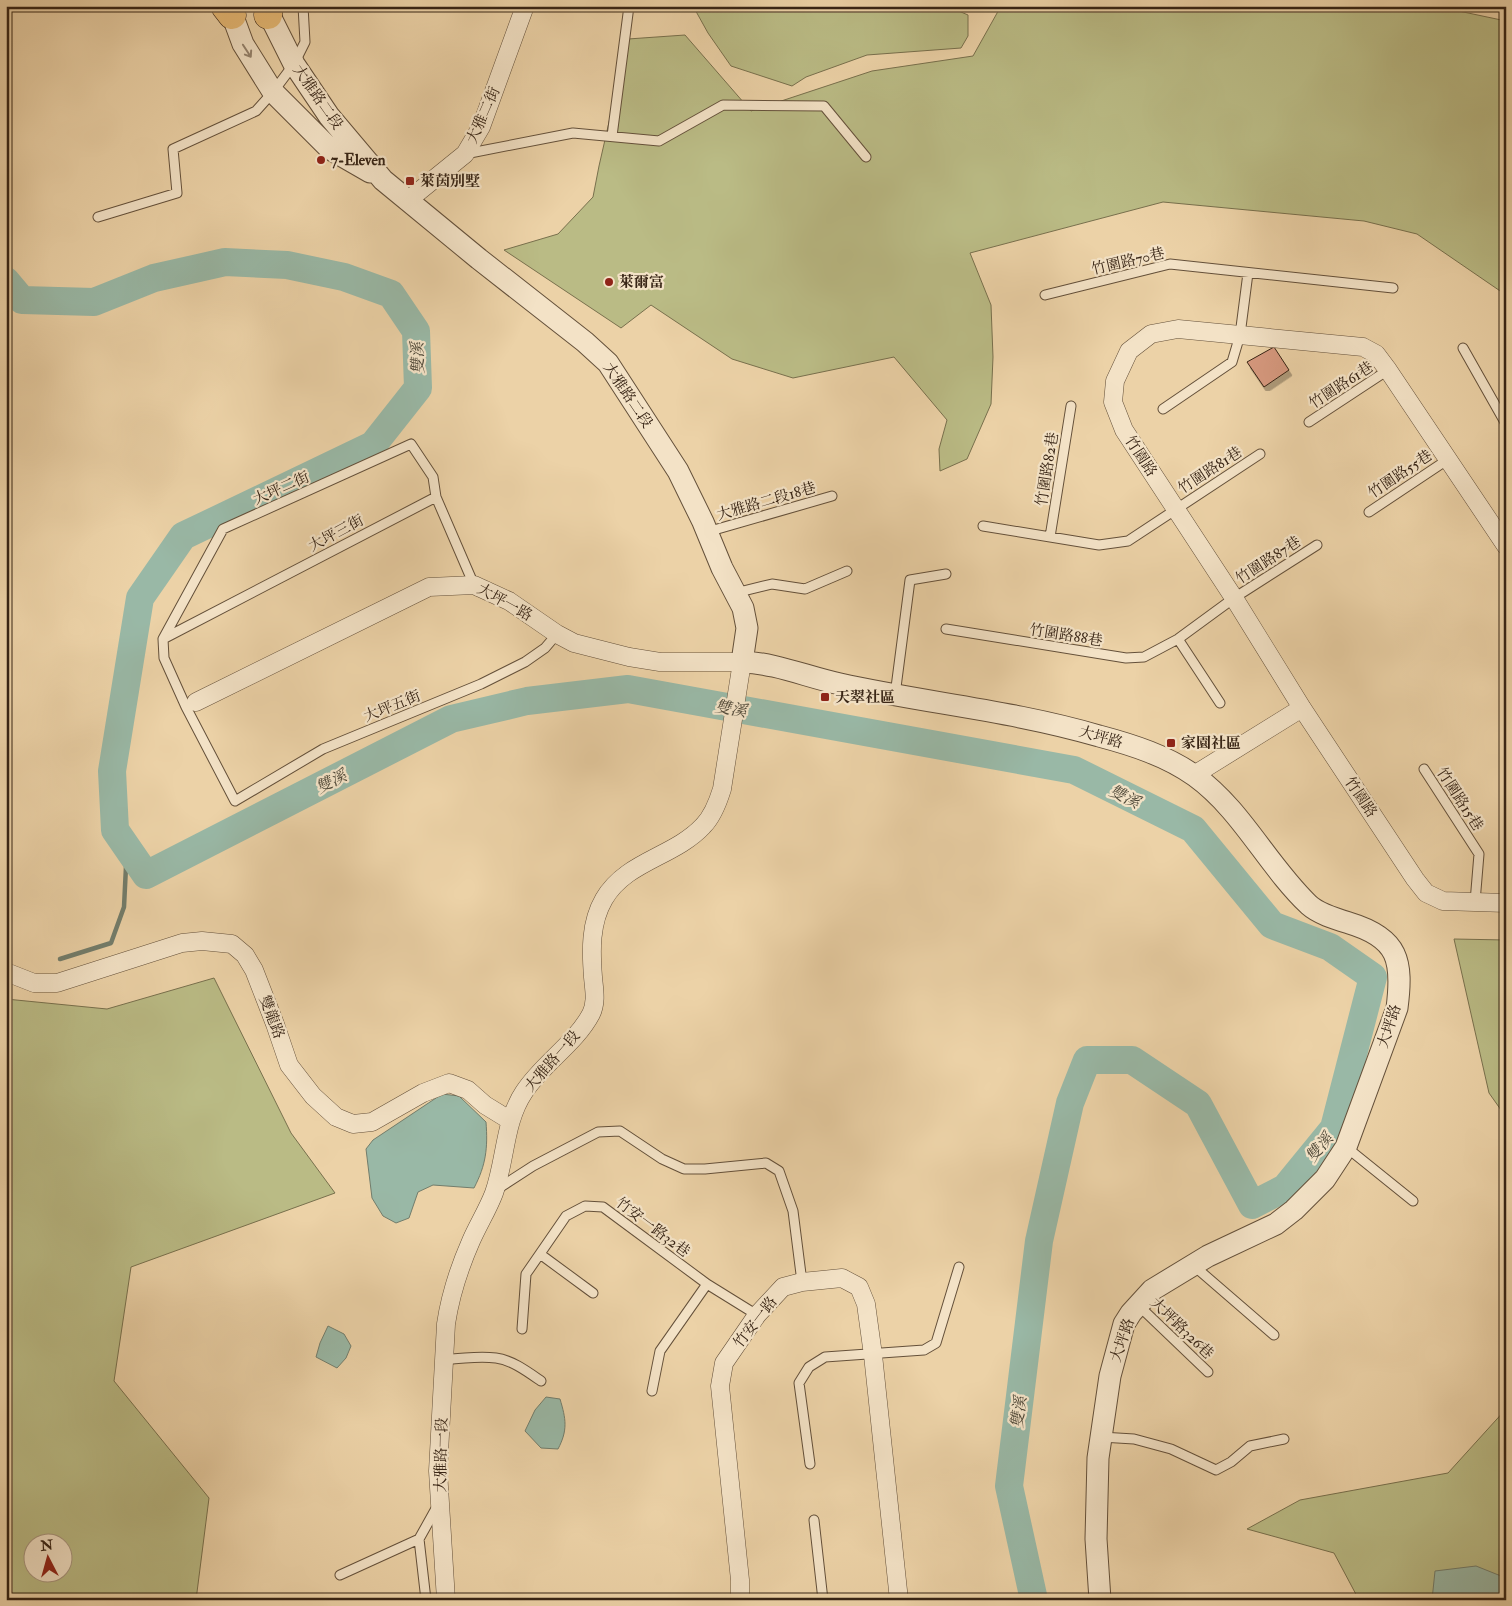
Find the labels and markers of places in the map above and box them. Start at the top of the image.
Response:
place label: 7-Eleven [331,151,386,170]
marker: 7-Eleven [315,154,327,166]
place label: 萊茵別墅 [420,172,480,191]
marker: 萊茵別墅 [404,175,416,187]
place label: 萊爾富 [619,273,664,292]
marker: 萊爾富 [603,276,615,288]
place label: 天翠社區 [835,688,895,707]
marker: 天翠社區 [819,691,831,703]
place label: 家園社區 [1181,734,1241,753]
marker: 家園社區 [1165,737,1177,749]

